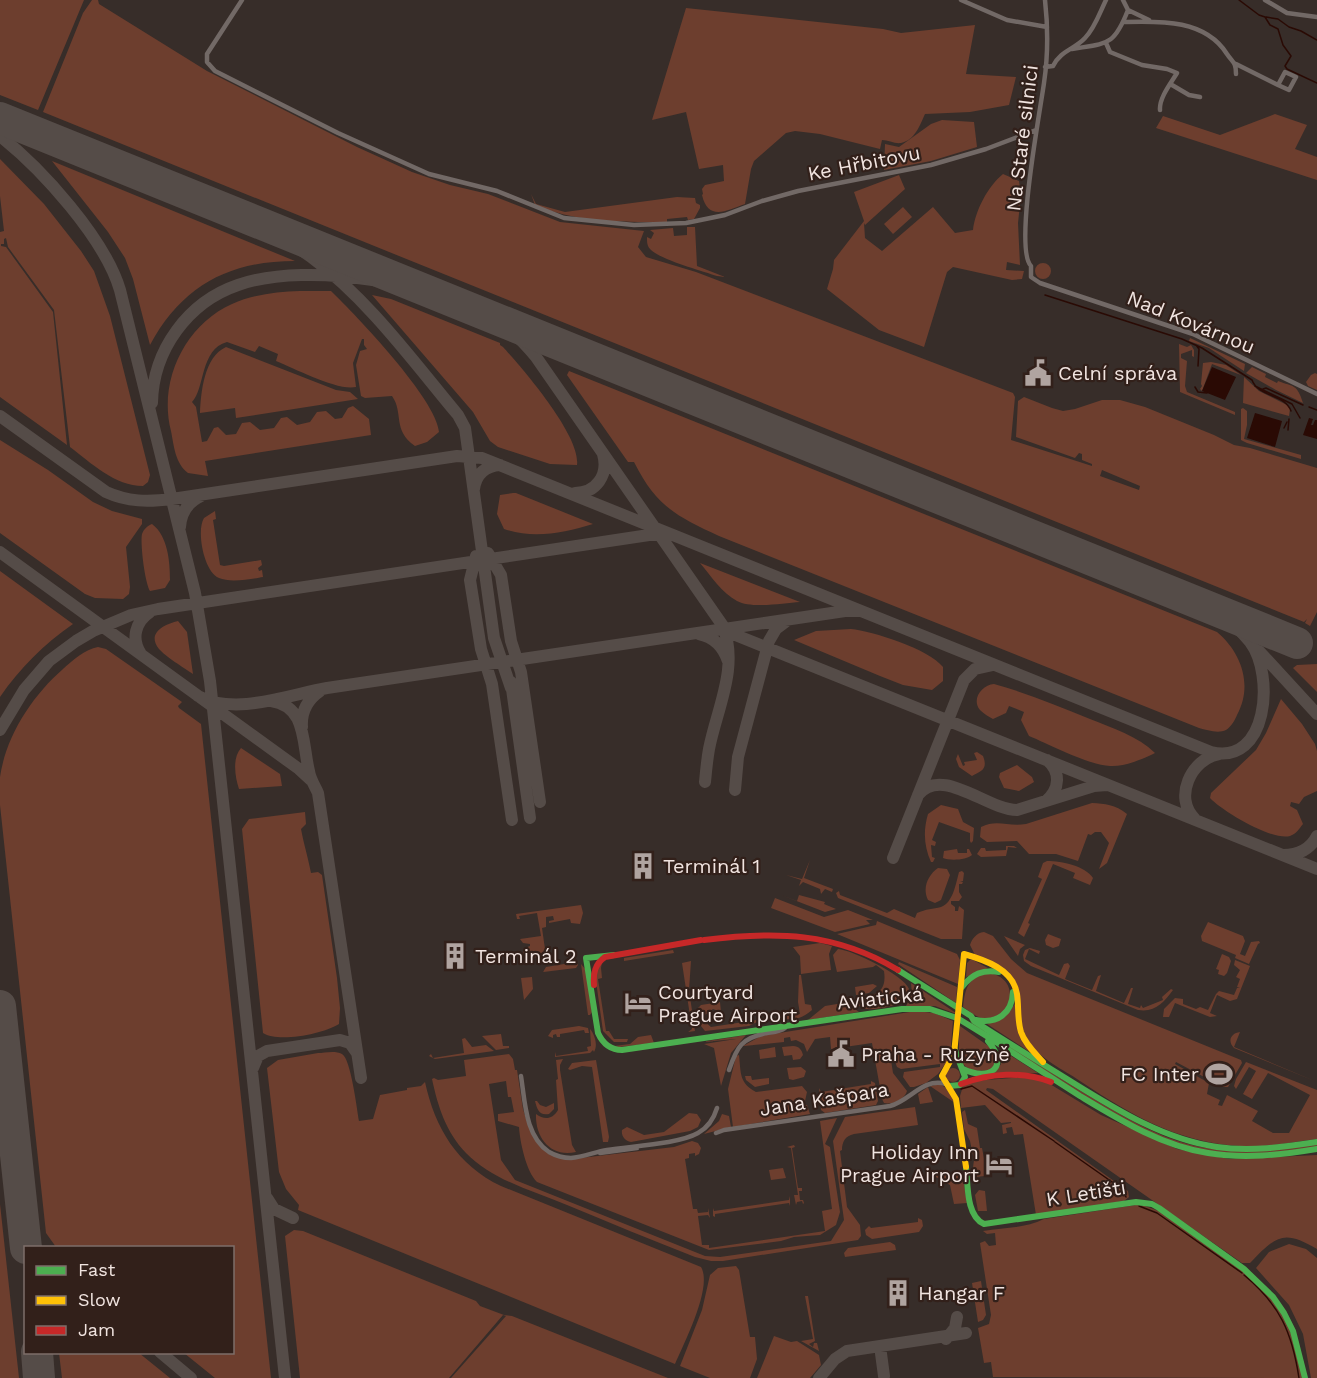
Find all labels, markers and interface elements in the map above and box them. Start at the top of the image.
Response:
street label: Na Staré silnici [1001,64,1043,212]
street label: Ke Hřbitovu [806,140,922,186]
street label: Nad Kovárnou [1124,285,1258,359]
public building icon: Celní správa [1023,358,1053,388]
place label: Celní správa [1058,361,1177,385]
building icon: Terminál 1 [628,851,658,881]
place label: Terminál 1 [663,854,760,878]
building icon: Terminál 2 [440,941,470,971]
place label: Terminál 2 [475,944,577,968]
place label: Courtyard Prague Airport [658,980,798,1027]
street label: Aviatická [836,982,924,1014]
hotel icon: Courtyard Prague Airport [623,988,653,1018]
public building icon: Praha - Ruzyně [826,1039,856,1069]
place label: Praha - Ruzyně [861,1042,1010,1066]
sports icon: FC Inter [1204,1059,1234,1089]
place label: FC Inter [1120,1062,1199,1086]
street label: Jana Kašpara [758,1077,890,1121]
place label: Holiday Inn Prague Airport [840,1140,980,1187]
hotel icon: Holiday Inn Prague Airport [984,1149,1014,1179]
street label: K Letišti [1044,1175,1128,1211]
legend [24,1246,234,1354]
text: Fast [78,1259,116,1280]
building icon: Hangar F [883,1278,913,1308]
place label: Hangar F [918,1281,1005,1305]
text: Slow [78,1289,121,1310]
text: Jam [78,1319,115,1340]

